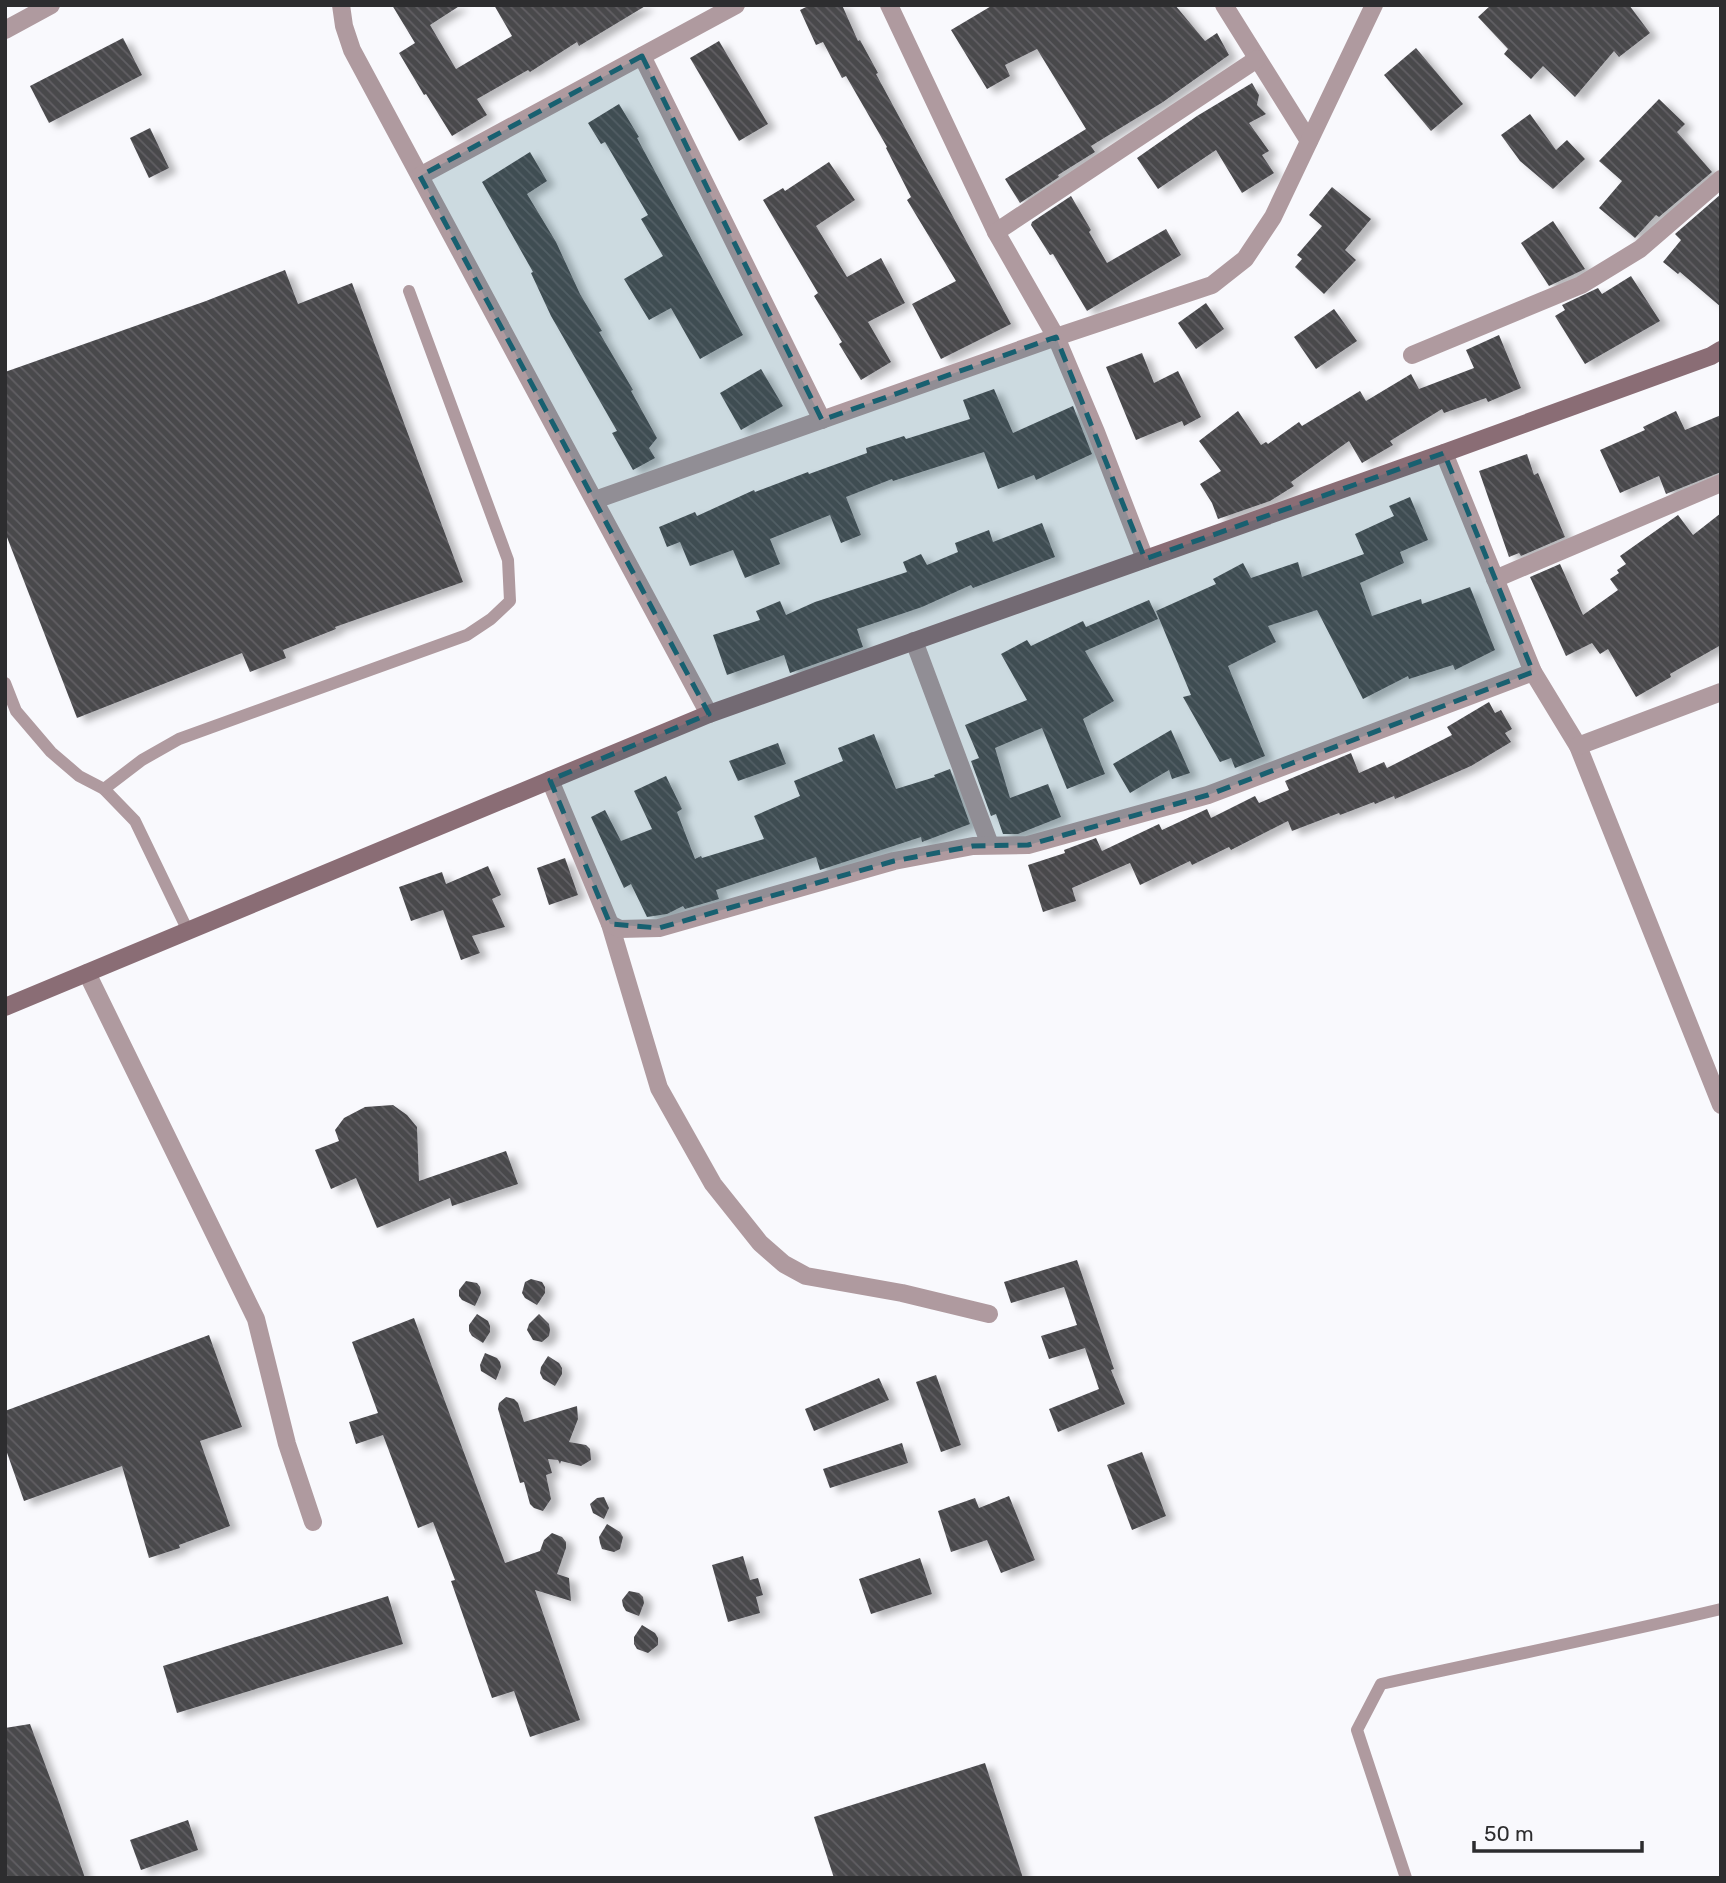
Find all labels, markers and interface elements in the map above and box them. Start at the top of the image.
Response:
scale bar [1474,1810,1642,1854]
text: 50 m [1484,1821,1534,1846]

